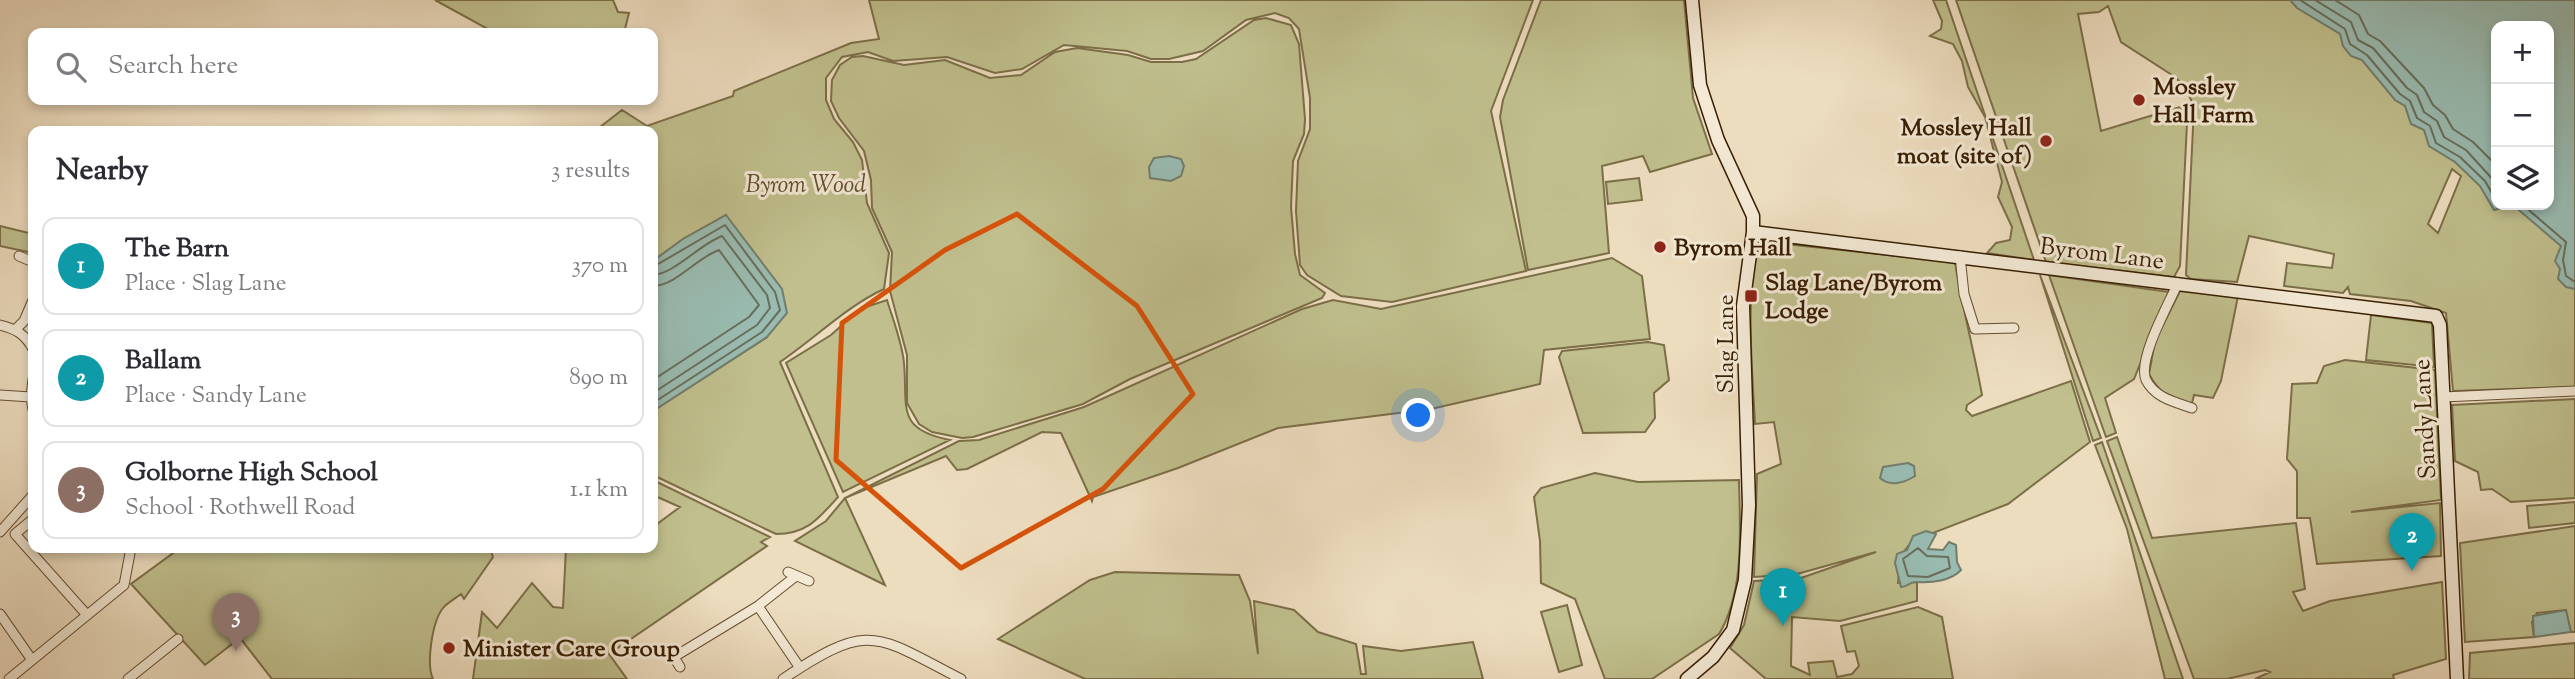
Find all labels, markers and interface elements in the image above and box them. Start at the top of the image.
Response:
map controls [2491,21,2554,210]
button: + [2491,21,2554,84]
search box [28,28,658,105]
icon: search [52,48,90,86]
text: Search here [108,48,238,85]
place label: Mossley Hall Farm [2153,71,2254,133]
button: − [2491,84,2554,147]
marker: Mossley Hall Farm [2131,92,2147,108]
place label: Mossley Hall moat (site of) [1897,112,2032,174]
marker: Mossley Hall moat (site of) [2038,133,2054,149]
button: layers [2491,147,2554,210]
text: Nearby [56,150,148,193]
text: 3 results [551,155,630,188]
park label: Byrom Wood [746,169,866,203]
text: The Barn [125,231,229,268]
street label: Byrom Lane [2038,231,2166,279]
place label: Byrom Hall [1674,232,1792,266]
marker: Byrom Hall [1652,239,1668,255]
text: 1 [77,250,85,283]
text: 370 m [572,250,628,283]
place label: Slag Lane/Byrom Lodge [1765,267,1942,329]
text: Place · Slag Lane [125,268,286,301]
marker: Slag Lane/Byrom Lodge [1743,288,1759,304]
street label: Slag Lane [1710,294,1744,394]
text: Ballam [125,343,201,380]
street label: Sandy Lane [2406,358,2446,480]
text: 2 [76,362,86,395]
text: 890 m [569,362,628,395]
text: Place · Sandy Lane [125,380,307,413]
your location [1401,398,1435,432]
text: Golborne High School [125,455,378,492]
text: 3 [76,474,86,507]
text: 1.1 km [570,474,628,507]
text: School · Rothwell Road [125,492,355,525]
pin: 2 [2389,513,2435,571]
pin: 1 [1760,568,1806,626]
pin: 3 [213,593,259,651]
place label: Minister Care Group [463,633,680,667]
marker: Minister Care Group [441,640,457,656]

